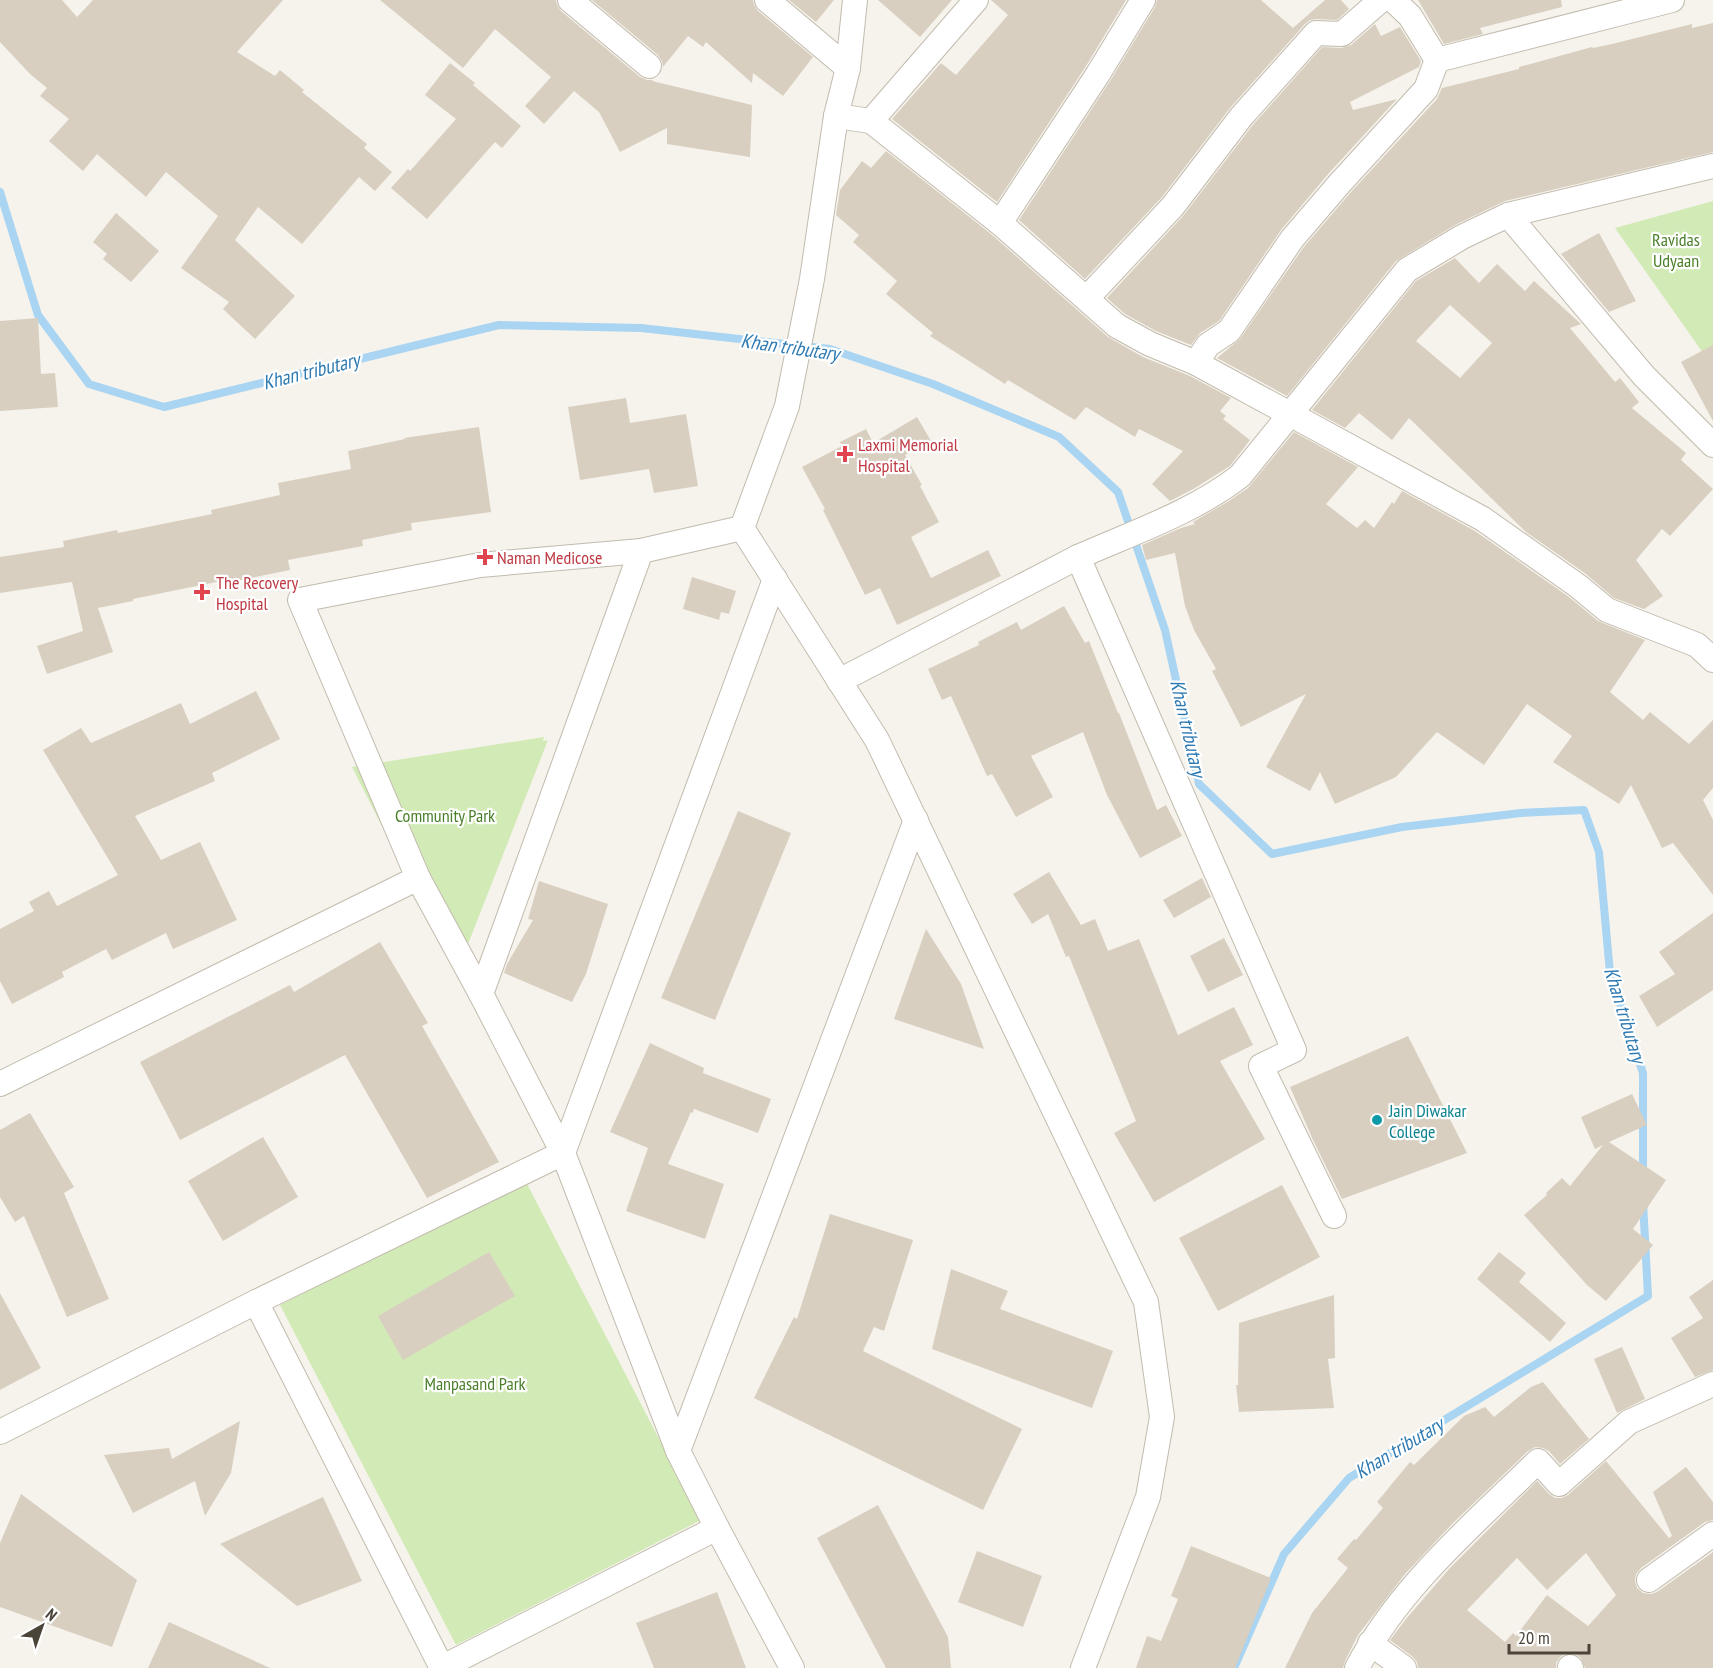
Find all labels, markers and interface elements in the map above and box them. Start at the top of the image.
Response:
park label: Ravidas Udyaan [1652,228,1700,272]
water label: Khan tributary [739,327,843,367]
water label: Khan tributary [260,346,365,396]
place label: Laxmi Memorial Hospital [858,433,959,477]
marker: Laxmi Memorial Hospital [836,445,854,463]
place label: Naman Medicose [497,546,603,569]
marker: Naman Medicose [478,550,492,564]
place label: The Recovery Hospital [216,571,298,615]
marker: The Recovery Hospital [193,583,211,601]
water label: Khan tributary [1164,677,1212,781]
park label: Community Park [395,804,495,827]
water label: Khan tributary [1598,964,1653,1068]
place label: Jain Diwakar College [1388,1099,1467,1143]
marker: Jain Diwakar College [1370,1113,1384,1127]
park label: Manpasand Park [424,1372,526,1395]
water label: Khan tributary [1350,1410,1450,1485]
north arrow [12,1596,72,1656]
text: N [42,1604,61,1625]
scale bar [1509,1617,1588,1655]
text: 20 m [1518,1626,1550,1649]

